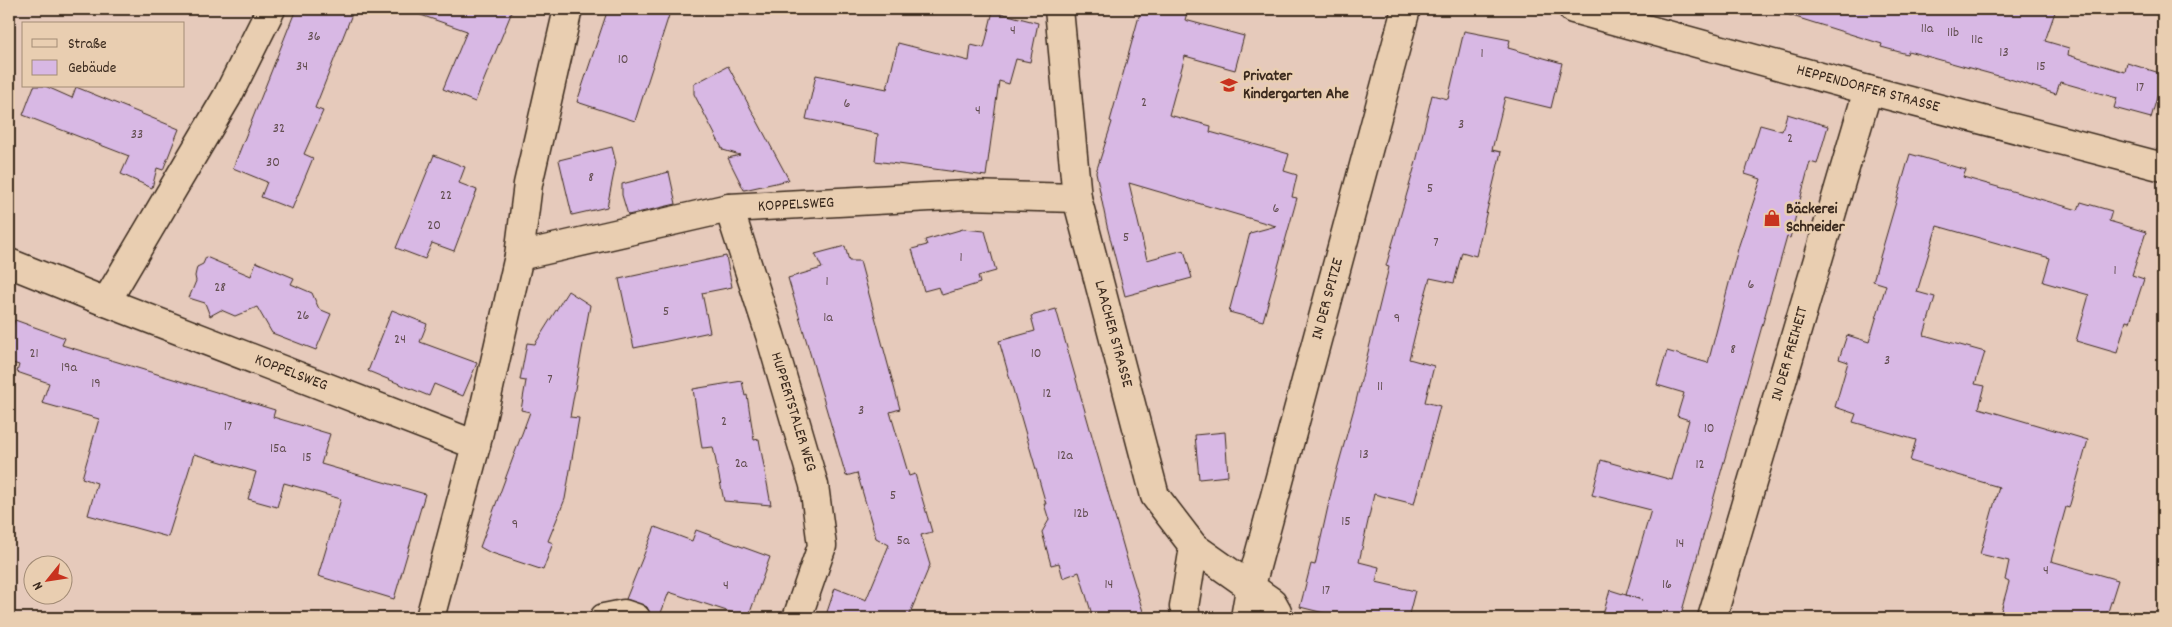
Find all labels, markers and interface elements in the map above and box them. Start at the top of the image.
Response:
house number: 11a [1921,19,1934,39]
house number: 4 [1010,21,1016,41]
legend [22,22,185,88]
house number: 11b [1947,23,1959,43]
house number: 36 [307,27,321,47]
house number: 11c [1971,30,1983,50]
text: Straße [68,34,107,56]
house number: 13 [1999,43,2009,63]
house number: 1 [1480,44,1484,64]
house number: 10 [618,50,628,70]
house number: 34 [296,57,308,77]
house number: 15 [2036,57,2046,77]
text: Gebäude [68,58,117,80]
street label: HEPPENDORFER STRASSE [1794,59,1943,119]
place label: Privater Kindergarten Ahe [1243,65,1349,106]
school or university icon: Privater Kindergarten Ahe [1219,75,1239,95]
house number: 17 [2136,78,2144,98]
house number: 2 [1141,93,1147,113]
house number: 6 [844,94,851,114]
house number: 4 [975,101,981,121]
house number: 3 [1458,115,1464,135]
house number: 32 [273,119,285,139]
house number: 33 [131,125,143,145]
house number: 2 [1787,129,1793,149]
house number: 30 [266,153,280,173]
house number: 8 [588,168,594,188]
house number: 5 [1427,179,1433,199]
house number: 22 [440,186,452,206]
street label: KOPPELSWEG [757,192,835,218]
place label: Bäckerei Schneider [1786,198,1846,239]
house number: 6 [1273,199,1280,219]
shop icon: Bäckerei Schneider [1762,208,1782,228]
house number: 20 [427,216,441,236]
house number: 5 [1123,228,1129,248]
house number: 7 [1433,233,1439,253]
house number: 1 [959,248,963,268]
street label: IN DER SPITZE [1306,255,1350,342]
house number: 1 [2113,261,2117,281]
house number: 1 [825,272,829,292]
house number: 6 [1748,275,1755,295]
house number: 28 [214,278,226,298]
street label: LAACHER STRASSE [1088,278,1139,391]
house number: 5 [663,302,669,322]
street label: IN DER FREIHEIT [1766,303,1815,404]
house number: 26 [297,306,310,326]
house number: 1a [823,308,833,328]
house number: 9 [1394,309,1400,329]
house number: 24 [394,330,406,350]
house number: 8 [1730,340,1736,360]
house number: 21 [29,344,39,364]
house number: 10 [1031,344,1041,364]
street label: KOPPELSWEG [251,349,331,397]
street label: HUPPERTSTALER WEG [764,349,822,475]
house number: 3 [1884,351,1890,371]
house number: 19a [61,358,77,378]
house number: 7 [547,370,553,390]
house number: 19 [91,374,101,394]
house number: 11 [1377,377,1383,397]
house number: 12 [1042,384,1052,404]
house number: 3 [858,401,864,421]
house number: 2 [721,412,727,432]
house number: 17 [224,417,232,437]
house number: 10 [1704,419,1714,439]
house number: 15a [270,439,286,459]
house number: 13 [1359,445,1369,465]
house number: 12a [1057,446,1073,466]
house number: 15 [302,448,312,468]
house number: 2a [735,454,748,474]
house number: 12 [1695,455,1705,475]
house number: 5 [890,486,896,506]
house number: 12b [1073,504,1089,524]
house number: 15 [1341,512,1351,532]
house number: 9 [512,515,518,535]
house number: 5a [896,531,910,551]
house number: 14 [1676,534,1684,554]
north arrow [22,554,72,604]
house number: 4 [2043,561,2049,581]
house number: 14 [1105,575,1113,595]
house number: 16 [1662,575,1672,595]
house number: 4 [723,576,729,596]
text: N [28,577,49,593]
house number: 17 [1322,581,1330,601]

